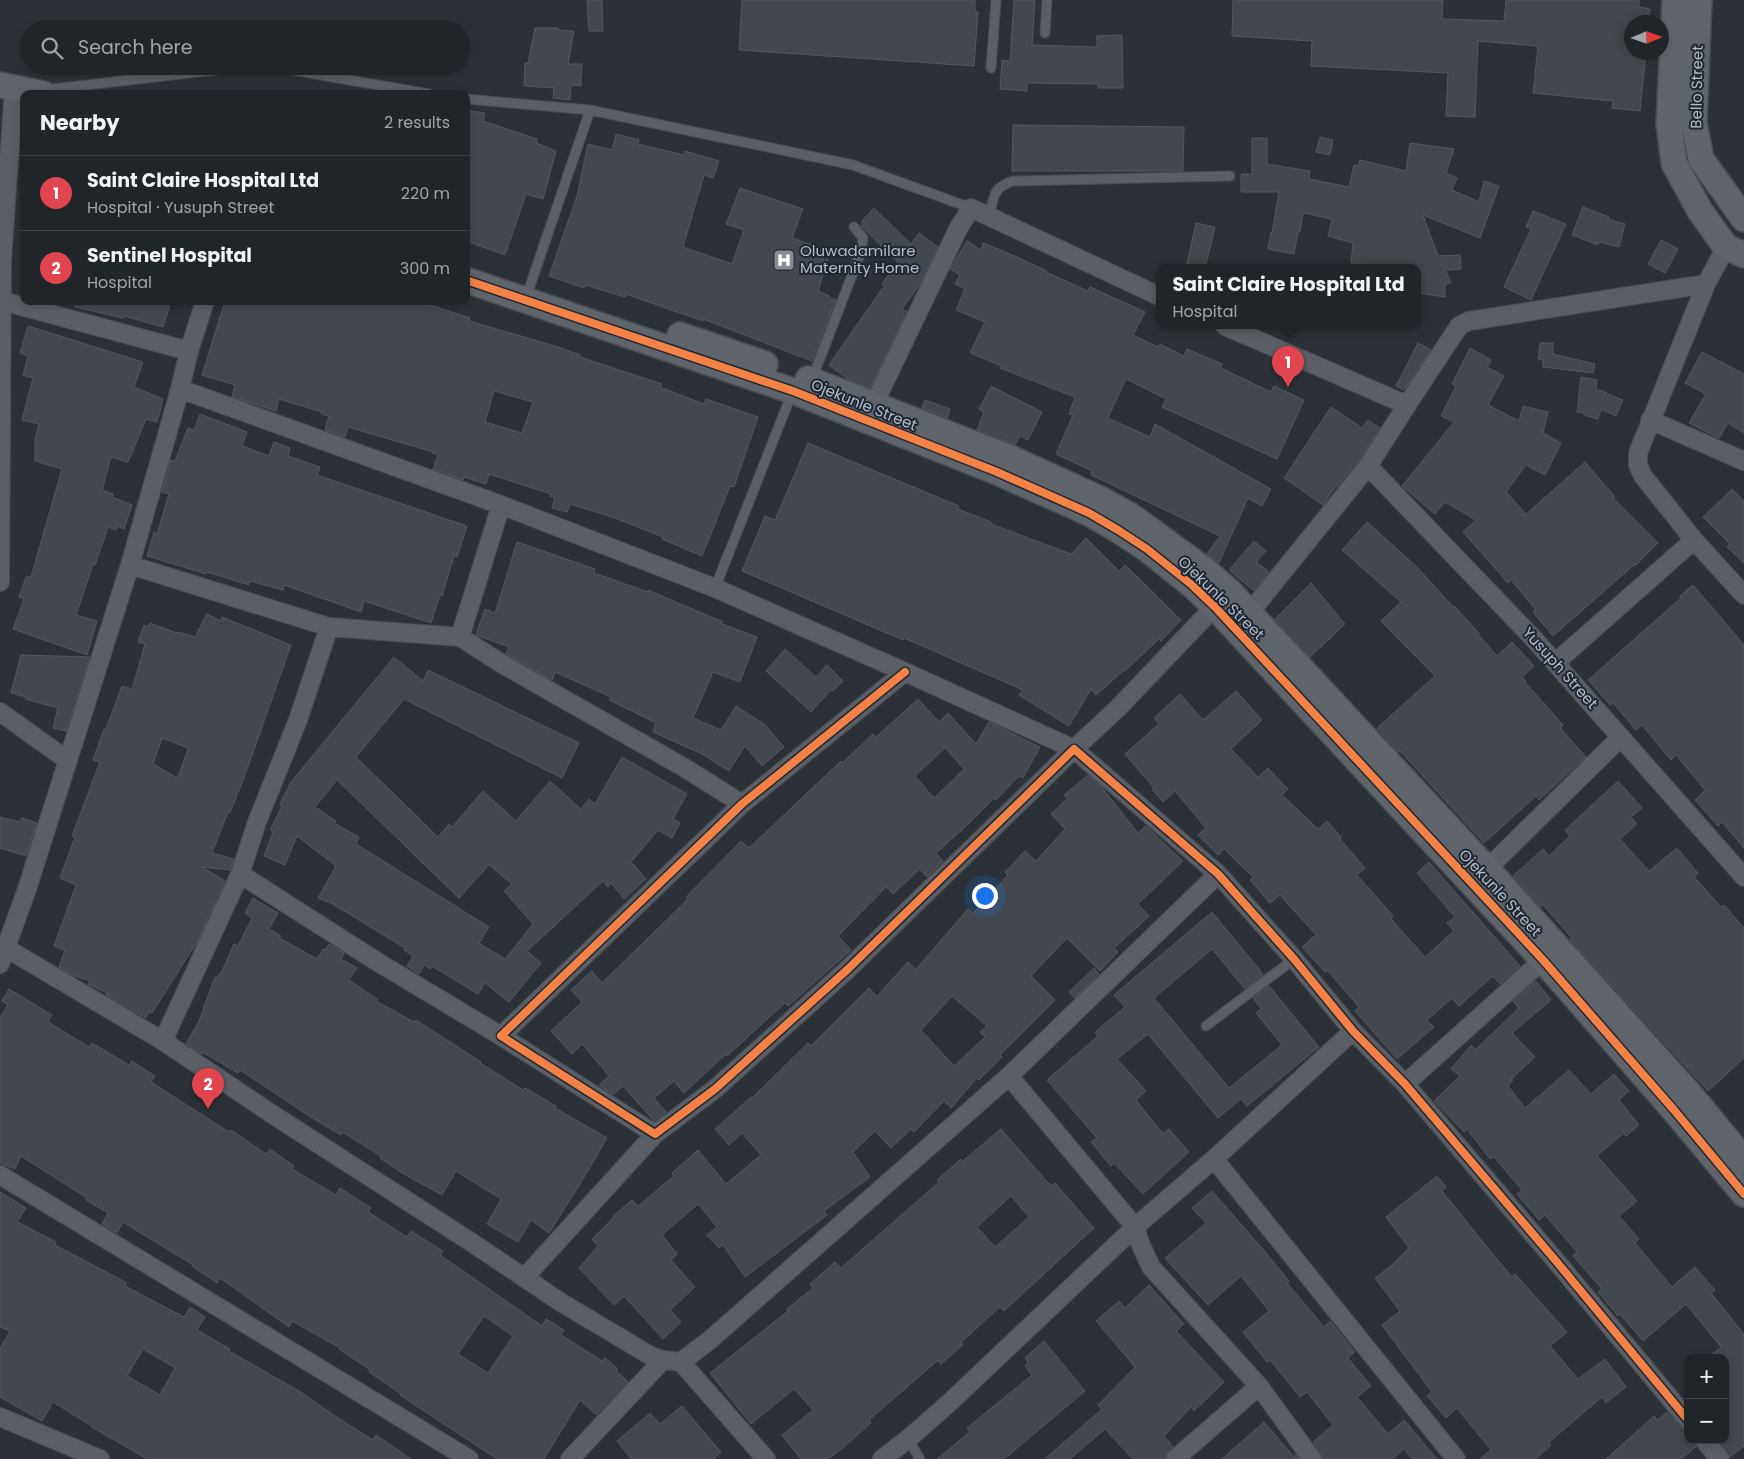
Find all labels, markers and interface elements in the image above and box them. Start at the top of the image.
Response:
north arrow [1624,15,1669,60]
search box [20,20,470,75]
icon: search [38,34,66,62]
text: Search here [78,34,192,61]
street label: Bello Street [1685,45,1708,129]
text: Nearby [40,108,120,137]
text: 2 results [384,111,450,134]
text: Saint Claire Hospital Ltd [87,167,319,194]
text: 1 [53,182,59,205]
text: 220 m [401,182,450,205]
text: Hospital · Yusuph Street [87,196,274,219]
place label: Oluwadamilare Maternity Home [800,240,919,278]
text: Sentinel Hospital [87,242,252,269]
hospital icon: Oluwadamilare Maternity Home [772,248,796,272]
text: 2 [51,257,61,280]
text: 300 m [400,257,450,280]
popup [1156,264,1421,329]
text: Hospital [87,271,152,294]
text: Saint Claire Hospital Ltd [1172,271,1405,298]
text: Hospital [1172,300,1237,323]
pin: 1 [1272,346,1304,387]
street label: Ojekunle Street [808,374,920,435]
street label: Ojekunle Street [1174,551,1269,644]
street label: Yusuph Street [1518,622,1603,713]
street label: Ojekunle Street [1454,844,1546,941]
your location [972,883,998,909]
pin: 2 [192,1068,224,1109]
map controls [1684,1354,1729,1444]
button: + [1684,1354,1729,1399]
button: − [1684,1399,1729,1444]

